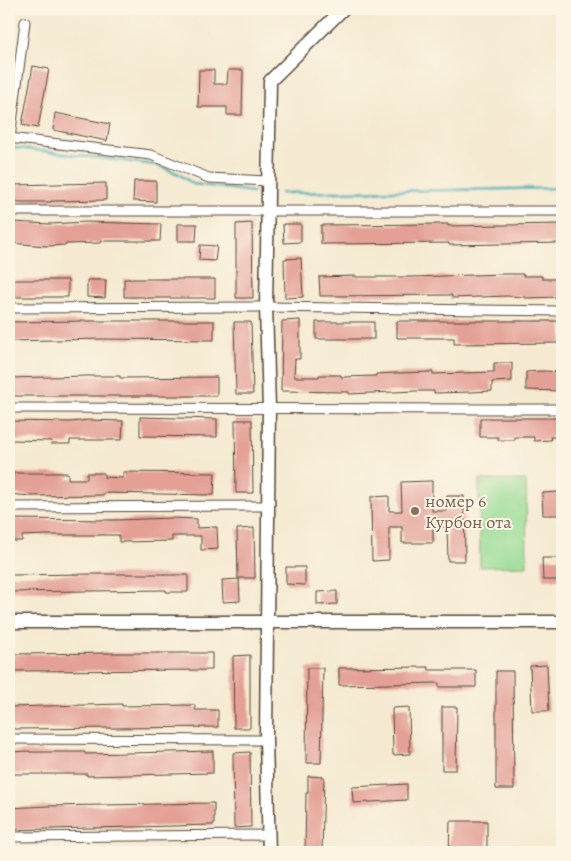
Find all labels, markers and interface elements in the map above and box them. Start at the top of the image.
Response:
place label: номер 6 Курбон ота [425,489,512,534]
marker: номер 6 Курбон ота [409,505,421,517]

